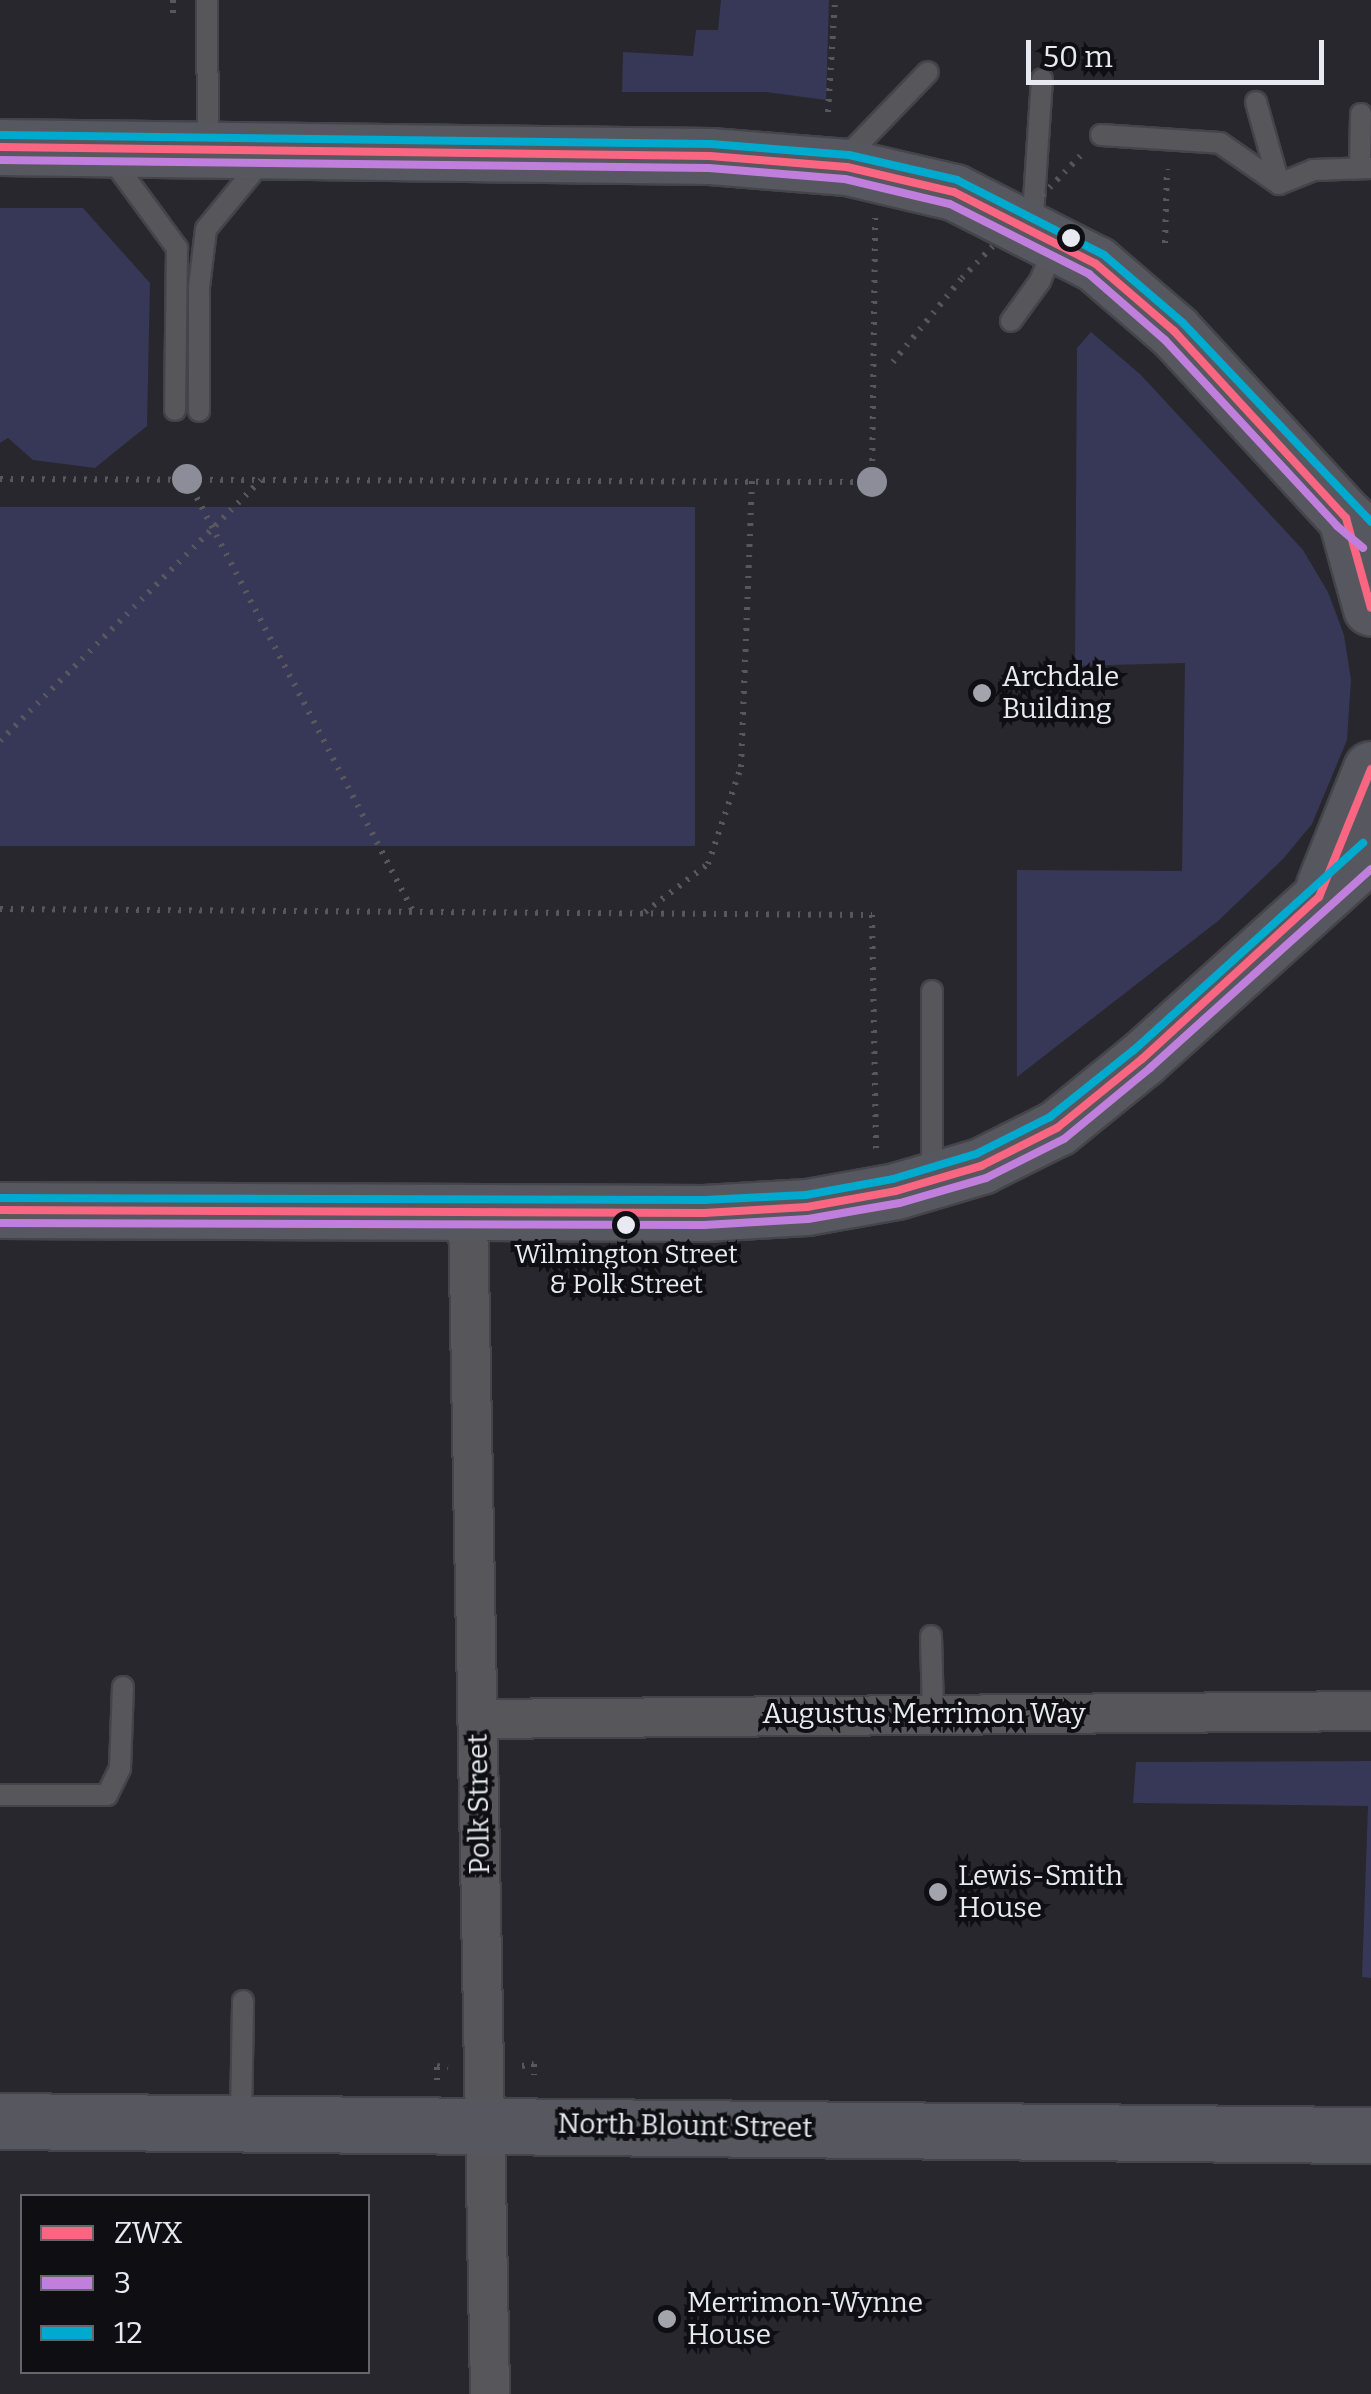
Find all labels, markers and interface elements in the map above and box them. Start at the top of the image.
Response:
scale bar [1031,20,1328,82]
text: 50 m [1043,39,1113,75]
unlabelled marker [1061,228,1081,248]
place label: Archdale Building [1002,660,1119,726]
marker: Archdale Building [971,682,993,704]
marker: Wilmington Street & Polk Street [616,1215,636,1235]
place label: Wilmington Street & Polk Street [514,1239,738,1300]
street label: Augustus Merrimon Way [762,1697,1086,1731]
street label: Polk Street [461,1733,497,1875]
place label: Lewis-Smith House [958,1859,1123,1925]
marker: Lewis-Smith House [927,1881,949,1903]
street label: North Blount Street [557,2107,813,2145]
legend [20,2194,370,2374]
text: ZWX [114,2215,183,2251]
text: 3 [114,2265,131,2301]
place label: Merrimon-Wynne House [687,2286,923,2352]
marker: Merrimon-Wynne House [656,2308,678,2330]
text: 12 [114,2315,143,2351]

